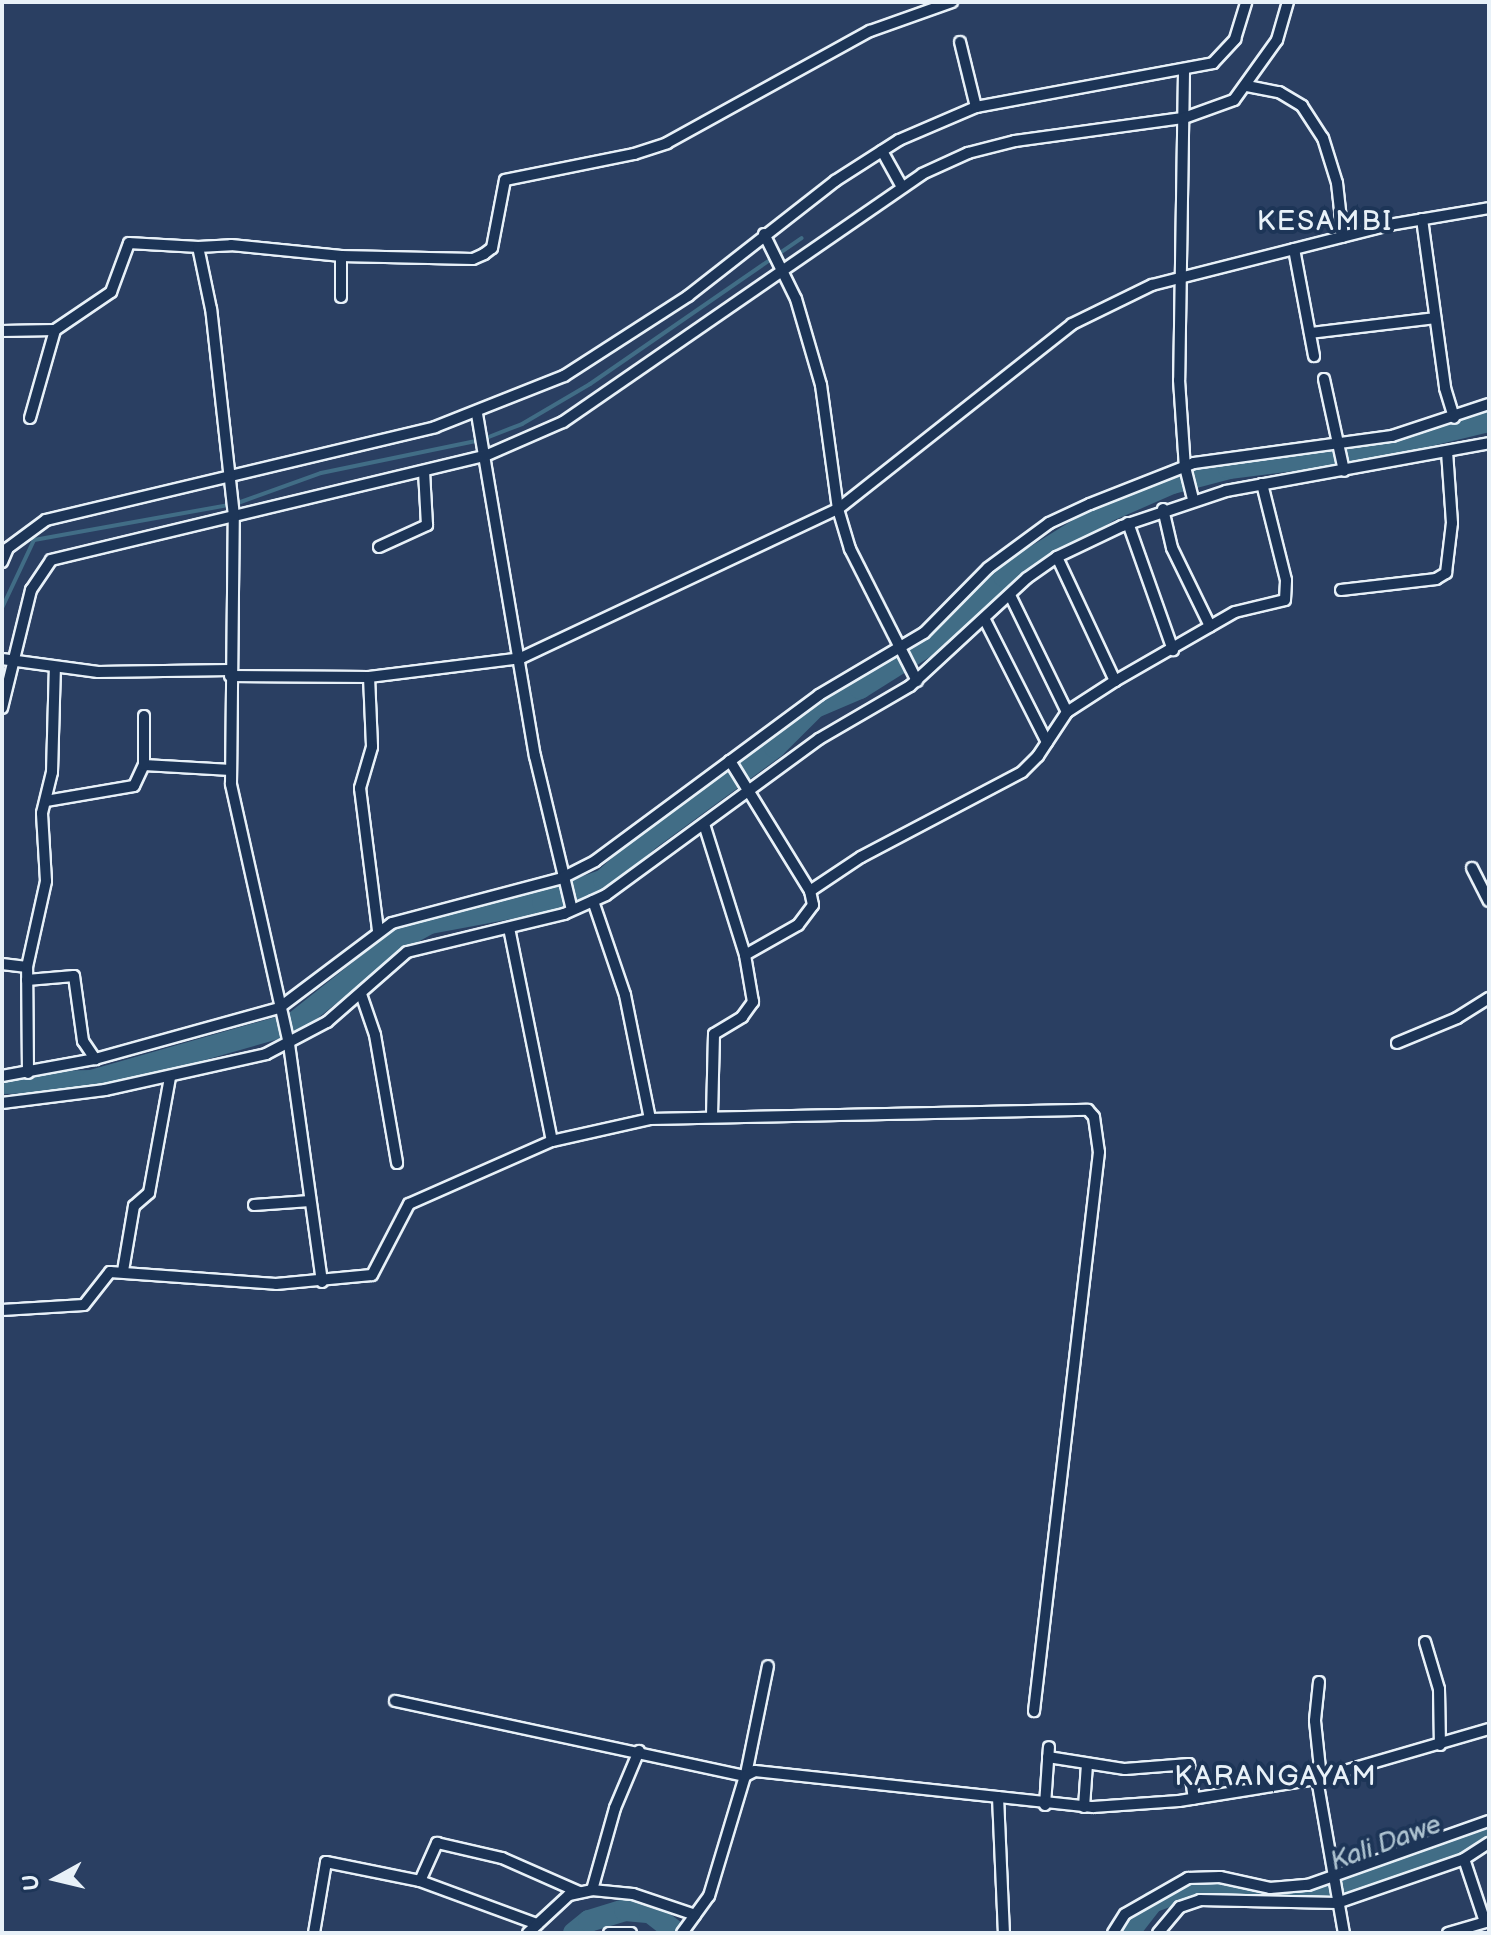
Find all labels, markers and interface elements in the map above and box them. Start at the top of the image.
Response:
district label: KESAMBI [1257,205,1393,239]
district label: KARANGAYAM [1174,1760,1378,1794]
water label: Kali Dawe [1326,1810,1446,1878]
north arrow [16,1839,96,1919]
text: U [17,1873,46,1892]

